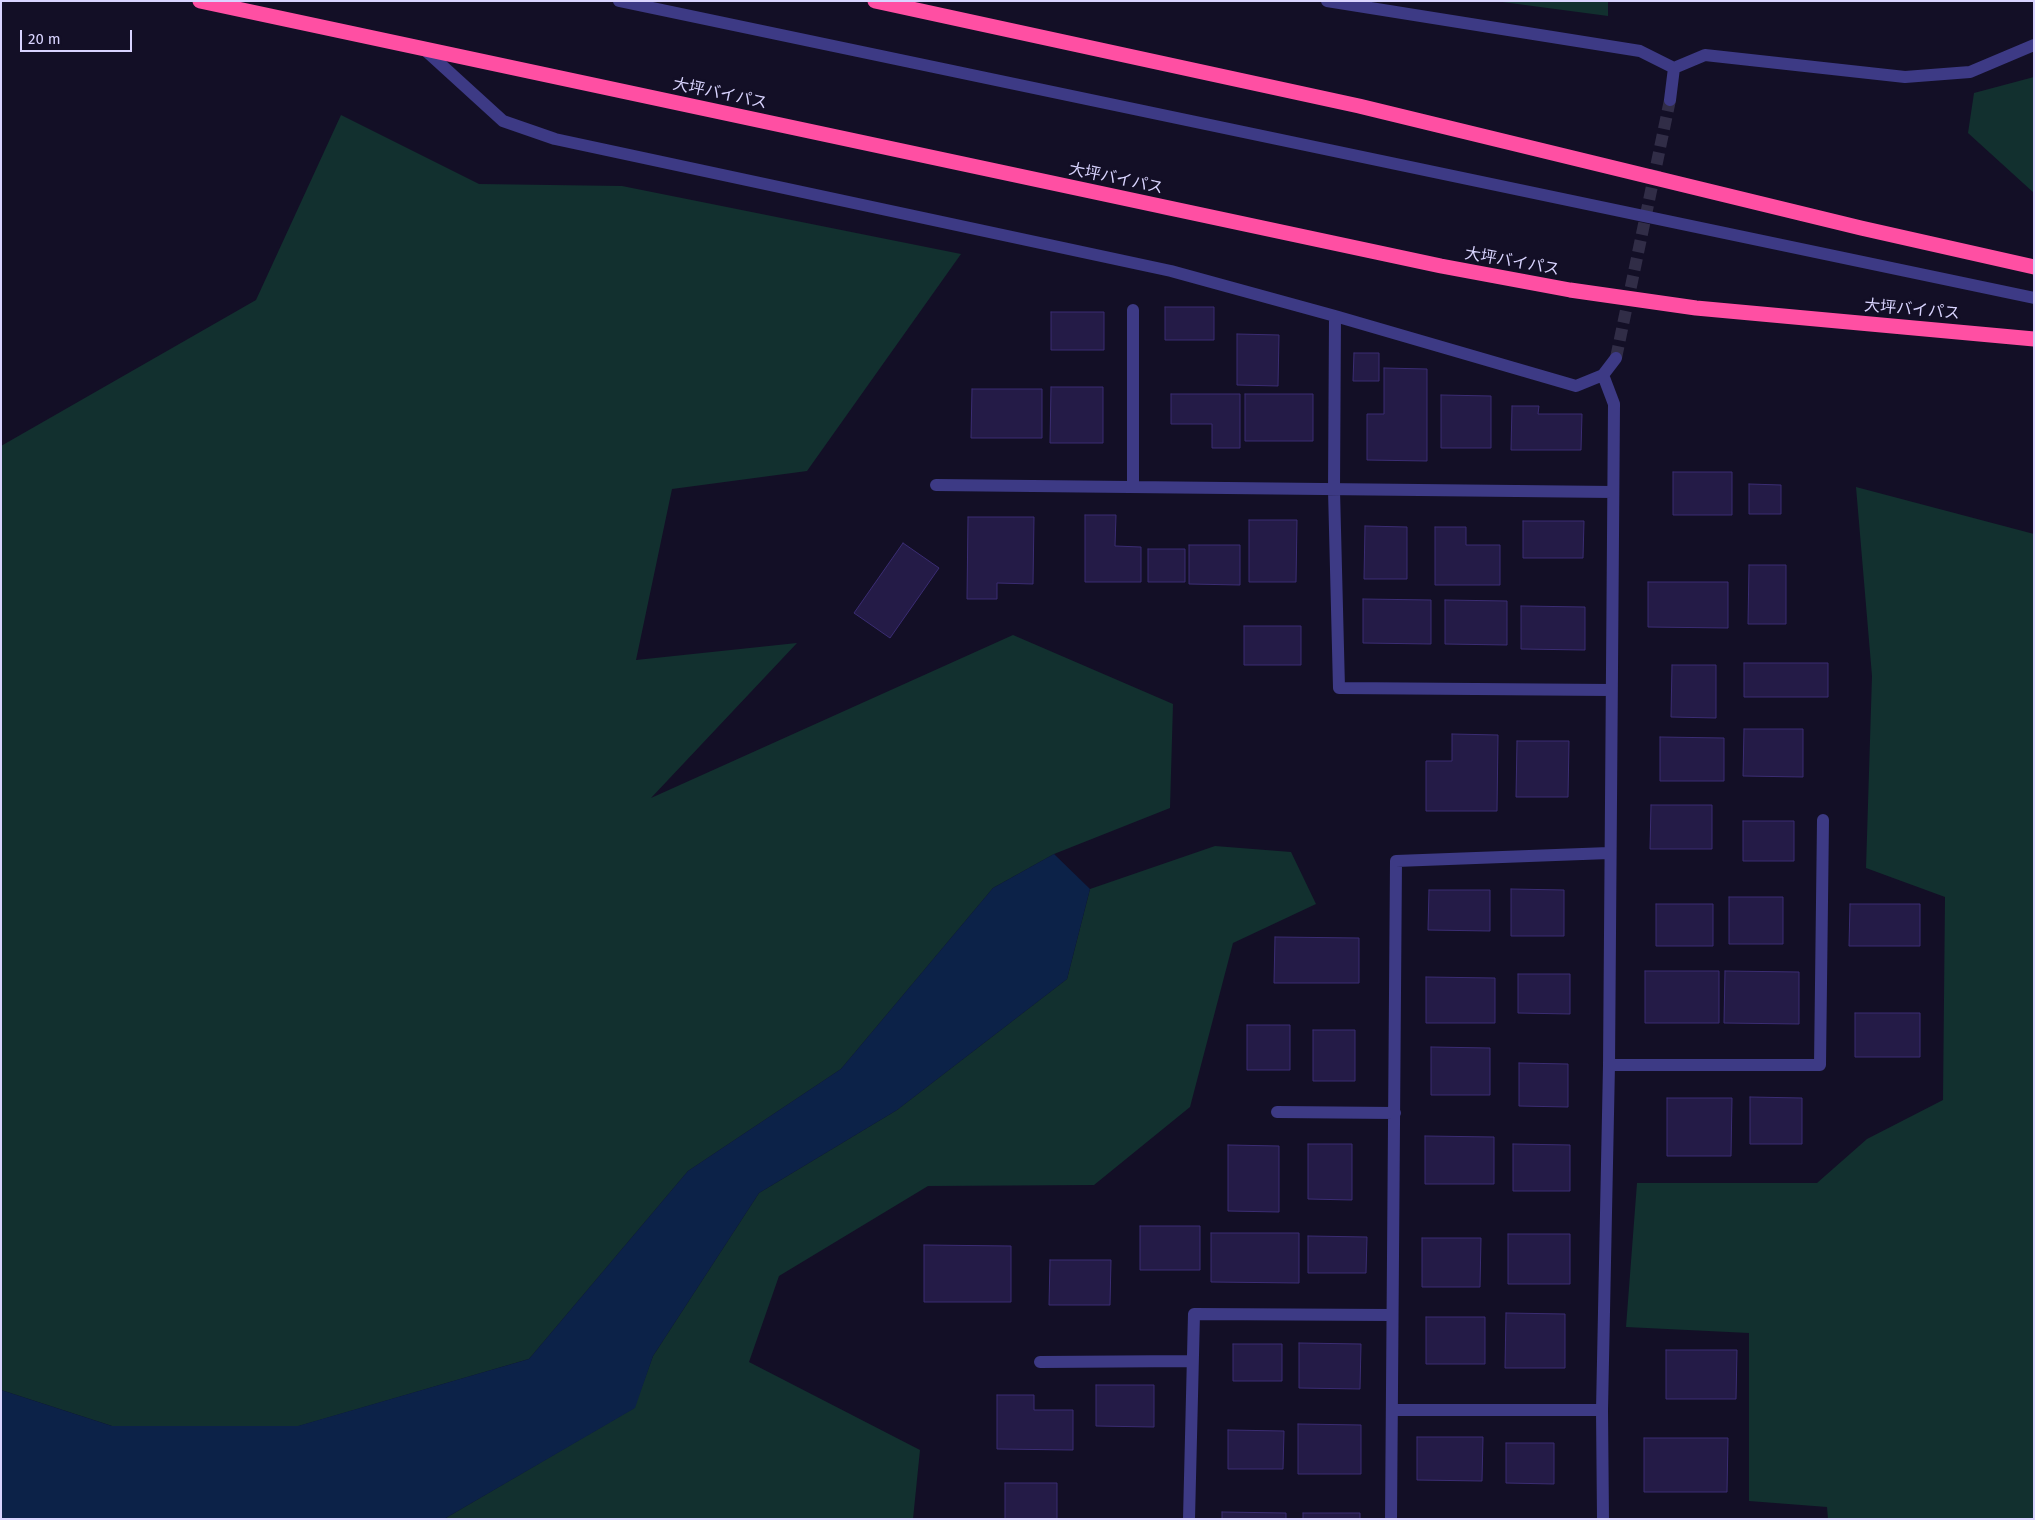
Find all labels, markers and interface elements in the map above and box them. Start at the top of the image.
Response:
scale bar [22,20,135,52]
text: 20 m [28,30,61,48]
street label: 大坪バイパス [671,75,769,113]
street label: 大坪バイパス [1067,160,1165,198]
street label: 大坪バイパス [1463,244,1561,280]
street label: 大坪バイパス [1863,296,1961,324]

